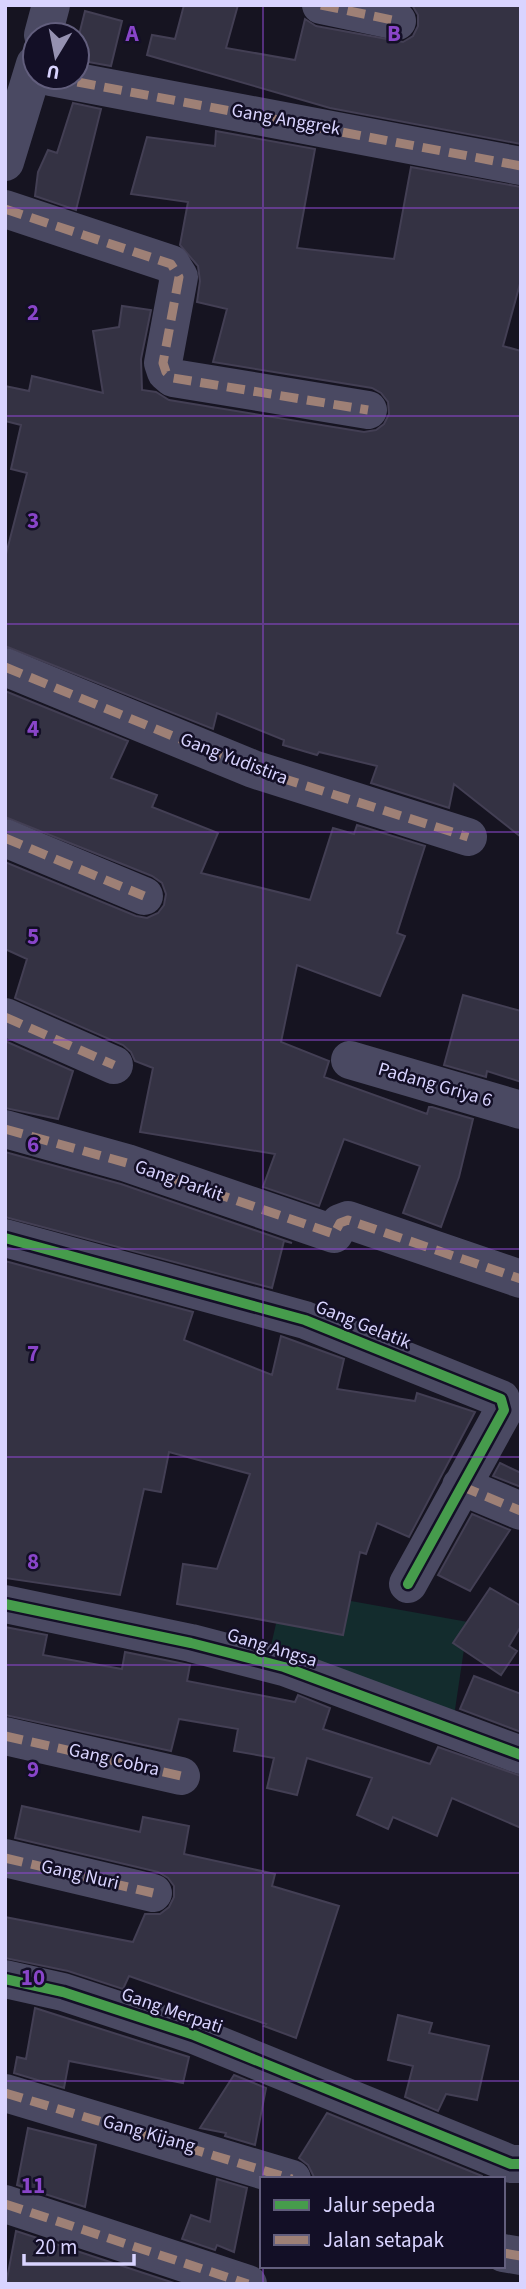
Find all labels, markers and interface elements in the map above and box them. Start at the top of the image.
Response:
text: A [124,17,139,50]
text: B [387,17,401,50]
north arrow [21,21,91,91]
text: U [45,57,62,86]
street label: Gang Anggrek [229,97,343,143]
text: 2 [27,296,39,329]
text: 3 [27,504,39,537]
text: 4 [27,712,39,745]
street label: Gang Yudistira [176,726,292,792]
text: 5 [27,920,39,953]
street label: Padang Griya 6 [375,1056,495,1114]
text: 6 [27,1128,39,1161]
street label: Gang Parkit [131,1153,227,1209]
street label: Gang Gelatik [311,1294,415,1357]
text: 7 [27,1337,39,1370]
text: 8 [27,1545,39,1578]
street label: Gang Angsa [224,1622,320,1674]
street label: Gang Cobra [66,1736,162,1784]
text: 9 [27,1753,39,1786]
street label: Gang Nuri [38,1853,122,1897]
text: 10 [21,1961,45,1994]
street label: Gang Merpati [118,1981,226,2041]
street label: Gang Kijang [100,2108,199,2160]
text: 11 [21,2169,45,2202]
legend [260,2177,505,2268]
text: Jalur sepeda [323,2190,435,2220]
scale bar [24,2222,135,2266]
text: Jalan setapak [323,2225,444,2255]
text: 20 m [35,2232,77,2262]

